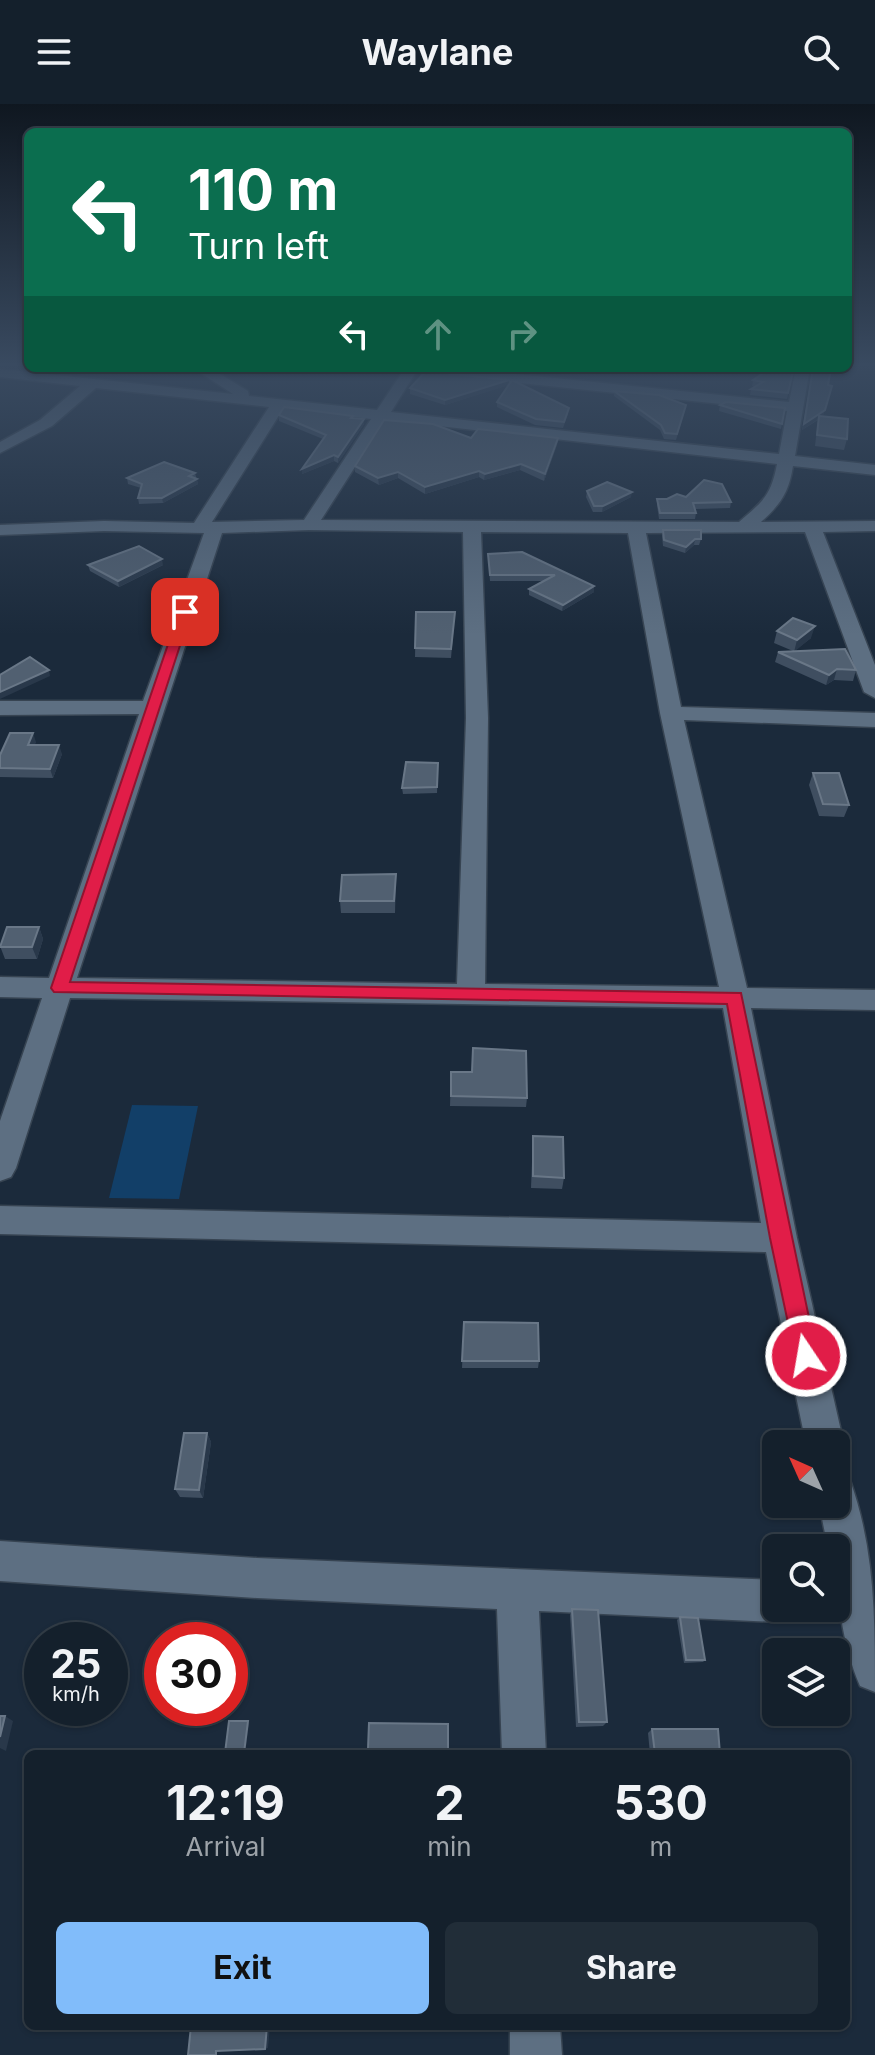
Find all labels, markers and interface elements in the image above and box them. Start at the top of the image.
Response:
icon: menu [32,30,76,74]
text: Waylane [362,30,513,74]
icon: search [799,30,843,74]
text: 110 m [188,156,338,224]
icon: left [56,160,160,264]
text: Turn left [188,224,329,268]
icon: left [332,312,376,356]
icon: ahead [416,312,460,356]
icon: right [500,312,544,356]
pin [151,578,219,646]
icon: arrive [163,590,207,634]
position arrow [764,1314,848,1398]
north arrow [762,1430,850,1518]
map controls [762,1430,850,1726]
button: search [762,1534,850,1622]
speed limit sign: 30 [144,1622,248,1726]
button: layers [762,1638,850,1726]
text: 25 [51,1639,101,1688]
text: km/h [52,1682,100,1706]
text: 12:19 [166,1773,285,1832]
text: 2 [434,1773,465,1832]
text: 530 [614,1773,708,1832]
text: Arrival [186,1831,266,1862]
text: min [427,1831,472,1862]
text: m [649,1831,672,1862]
button: Exit [56,1922,429,2014]
button: Share [445,1922,818,2014]

